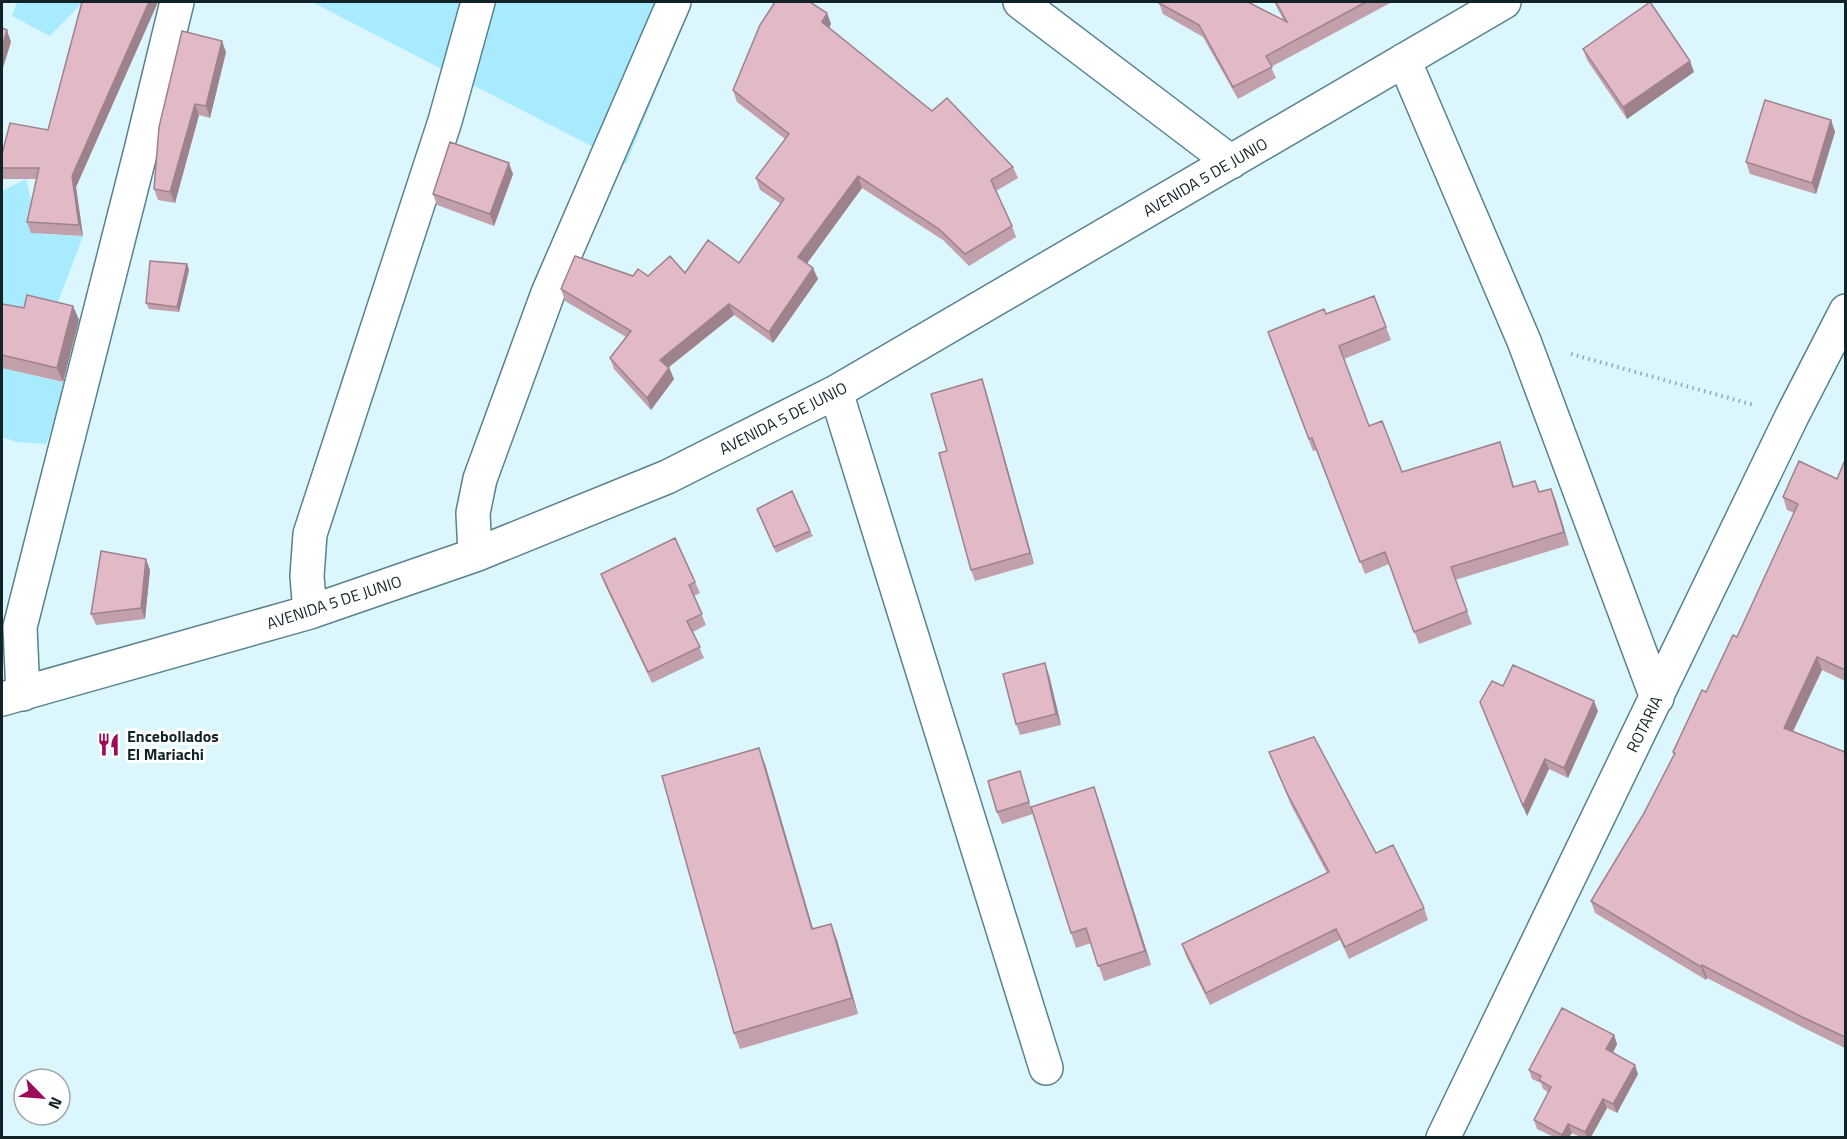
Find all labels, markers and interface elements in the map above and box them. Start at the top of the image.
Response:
street label: AVENIDA 5 DE JUNIO [1138,131,1272,223]
street label: AVENIDA 5 DE JUNIO [715,375,851,461]
street label: AVENIDA 5 DE JUNIO [263,569,405,635]
street label: ROTARIA [1620,691,1668,757]
place label: Encebollados El Mariachi [127,724,219,766]
restaurant icon: Encebollados El Mariachi [96,732,122,758]
north arrow [12,1067,72,1127]
text: N [42,1093,69,1113]

